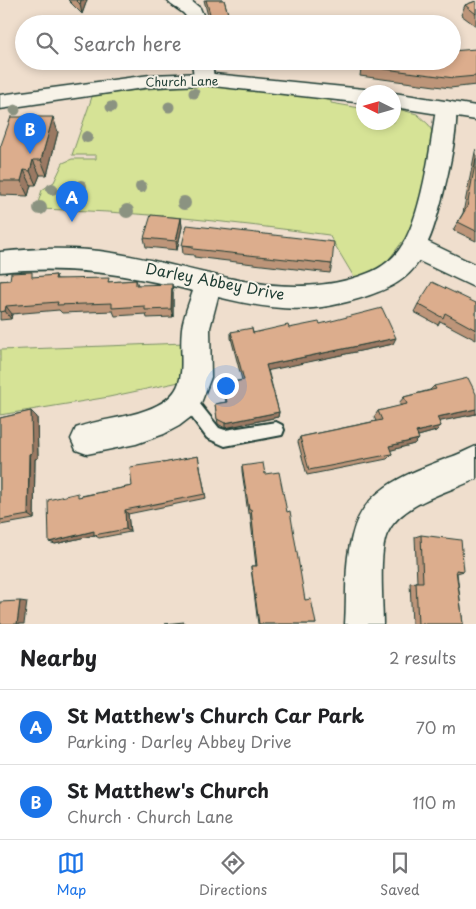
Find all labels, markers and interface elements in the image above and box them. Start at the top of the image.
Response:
search box [15,15,461,70]
icon: search [33,29,61,57]
text: Search here [73,29,182,57]
street label: Church Lane [145,71,219,91]
north arrow [356,85,401,130]
pin: B [14,113,46,154]
pin: A [56,181,88,222]
street label: Darley Abbey Drive [144,256,287,305]
your location [213,373,239,399]
text: Nearby [20,641,97,673]
text: 2 results [389,645,456,669]
text: St Matthew's Church Car Park [67,701,364,729]
text: A [30,715,42,739]
text: 70 m [416,715,456,739]
text: Parking · Darley Abbey Drive [67,729,291,753]
text: St Matthew's Church [67,776,269,804]
text: B [31,790,41,814]
text: 110 m [413,790,456,814]
text: Church · Church Lane [67,804,234,828]
tab: Map [56,849,86,900]
tab: Directions [199,849,267,900]
tab: Saved [380,849,420,900]

